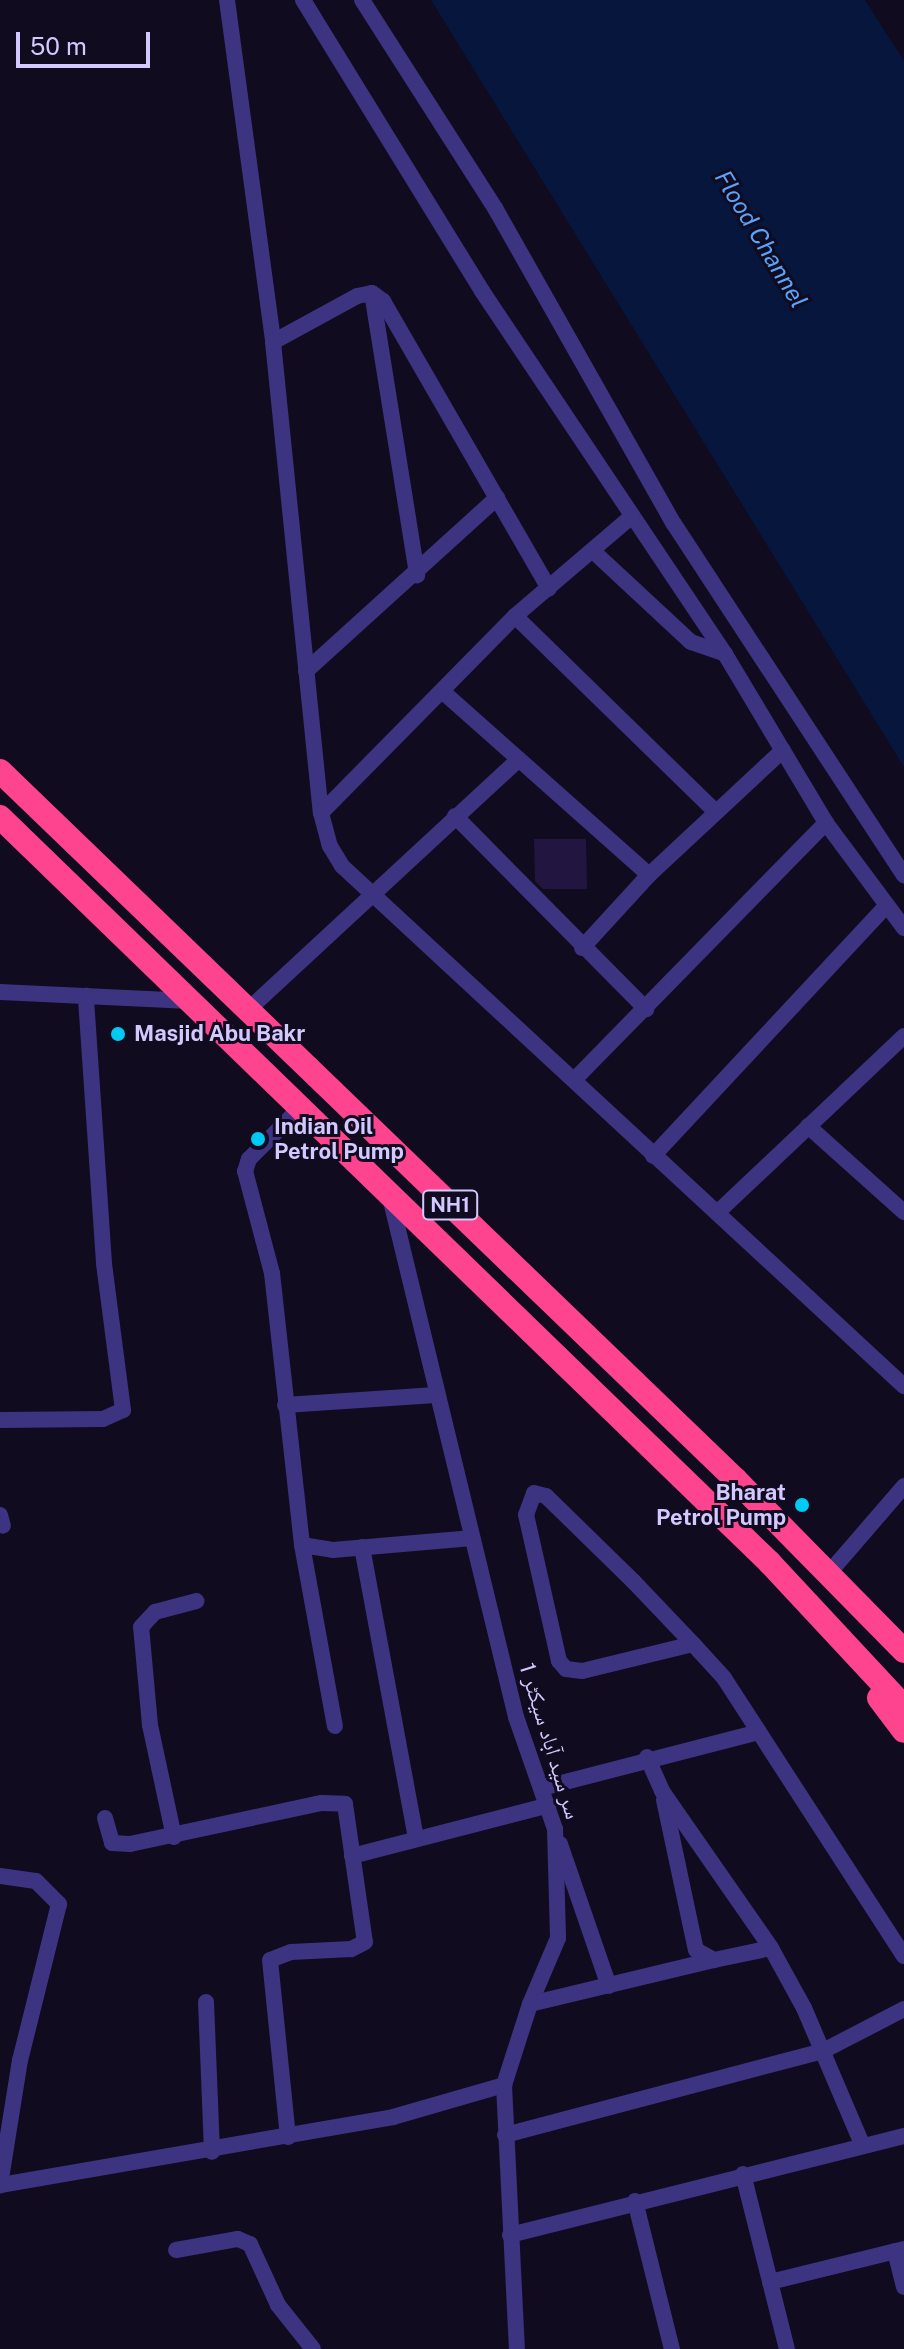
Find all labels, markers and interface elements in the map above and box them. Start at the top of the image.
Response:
scale bar [20,16,154,66]
text: 50 m [30,32,87,60]
water label: Flood Channel [709,165,813,313]
place label: Masjid Abu Bakr [134,1021,305,1047]
marker: Masjid Abu Bakr [109,1025,127,1043]
place label: Indian Oil Petrol Pump [274,1113,404,1164]
marker: Indian Oil Petrol Pump [249,1130,267,1148]
road number: NH1 [422,1189,478,1221]
place label: Bharat Petrol Pump [656,1479,786,1530]
marker: Bharat Petrol Pump [793,1496,811,1514]
street label: سر سید آباد سیکٹر 1 [514,1660,586,1822]

